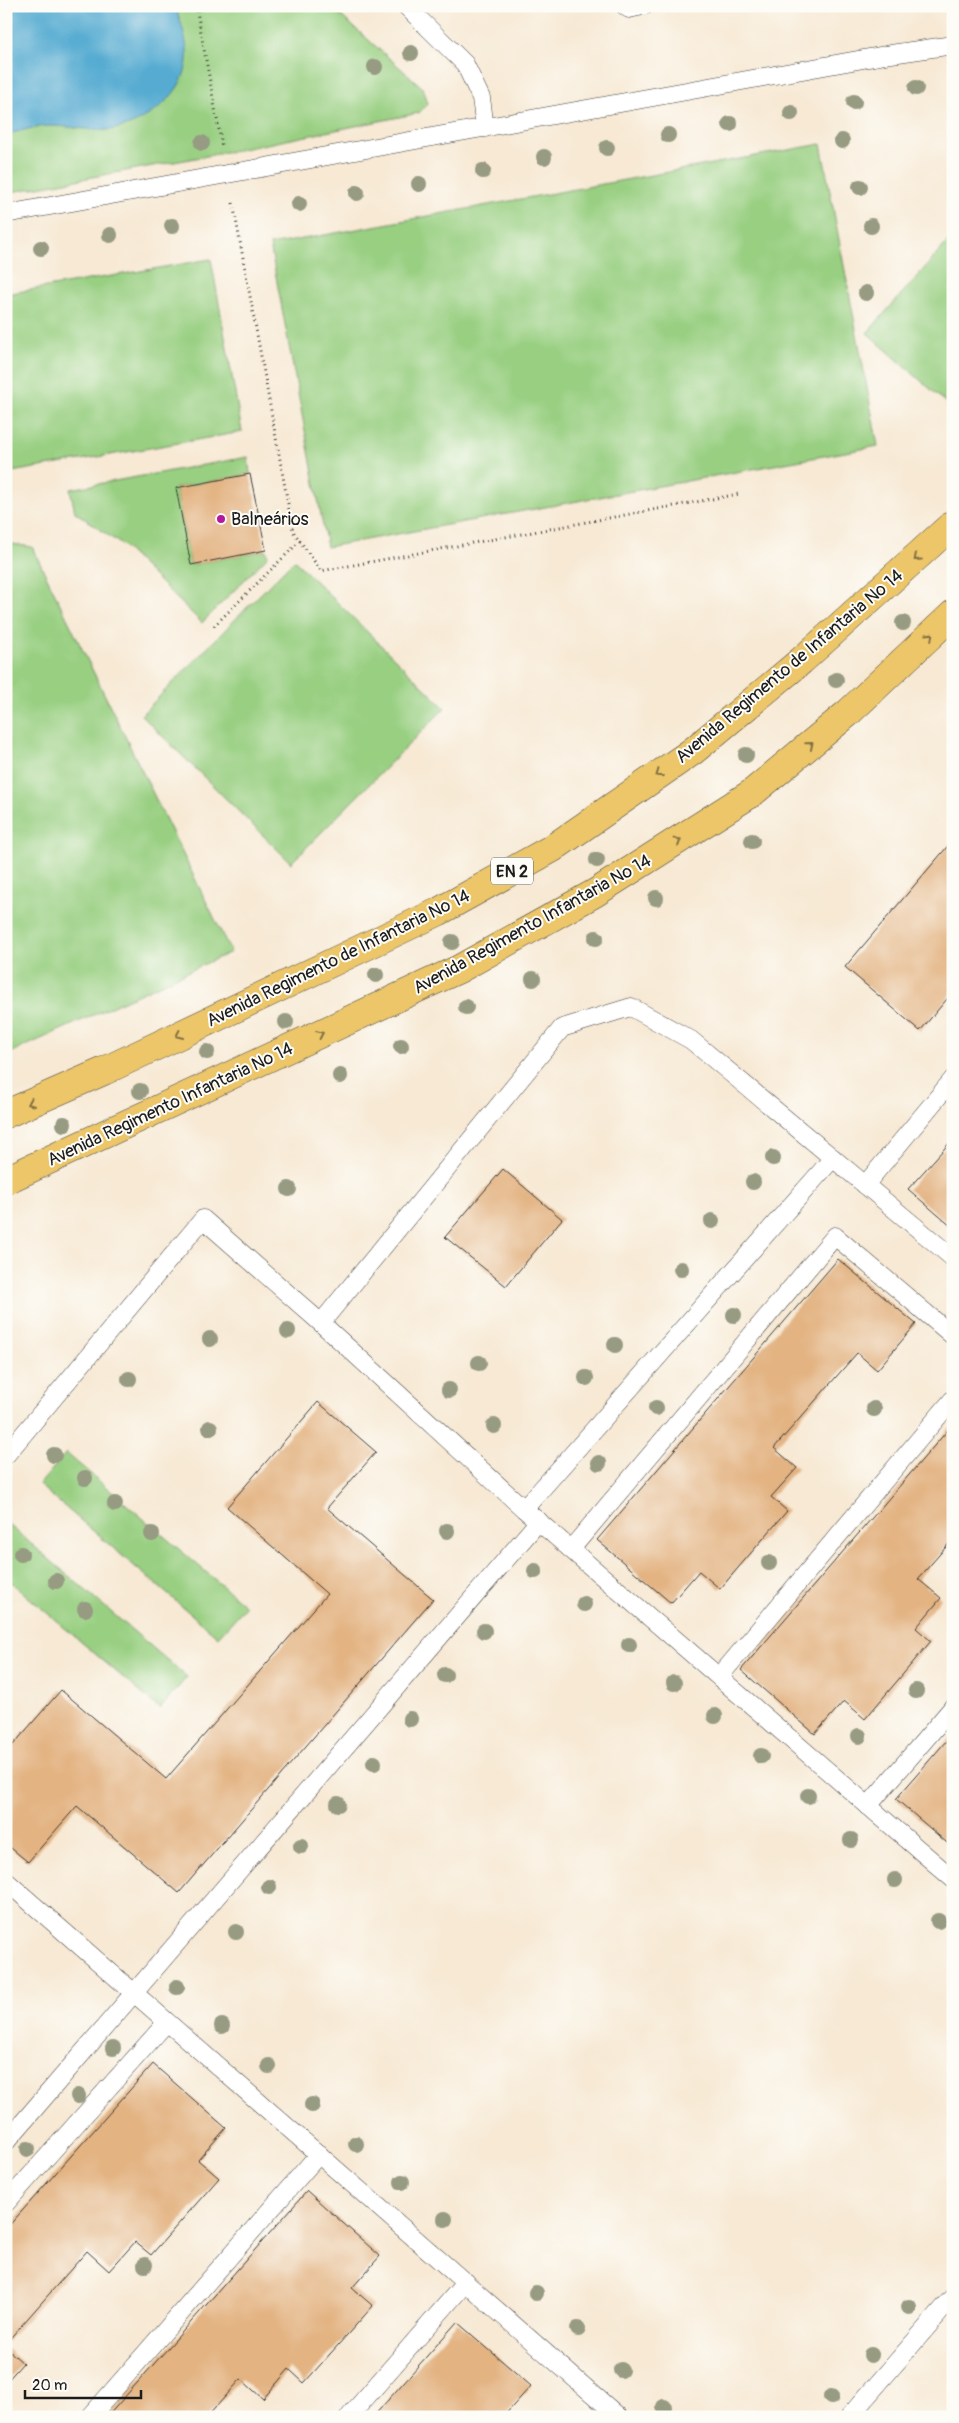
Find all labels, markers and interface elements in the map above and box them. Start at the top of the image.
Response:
place label: Balneários [231,508,309,531]
marker: Balneários [215,513,227,525]
one-way arrow [914,552,923,561]
street label: Avenida Regimento de Infantaria Nº 14 [671,564,908,769]
one-way arrow [924,633,933,642]
one-way arrow [804,742,813,751]
one-way arrow [655,768,665,777]
one-way arrow [673,837,682,847]
street label: Avenida Regimento Infantaria Nº 14 [409,849,656,1000]
road number: EN 2 [491,858,533,884]
street label: Avenida Regimento de Infantaria Nº 14 [203,884,474,1032]
one-way arrow [175,1029,184,1039]
one-way arrow [315,1030,324,1040]
street label: Avenida Regimento Infantaria Nº 14 [44,1037,297,1172]
one-way arrow [27,1097,36,1108]
scale bar [25,2368,141,2400]
text: 20 m [32,2376,67,2395]

